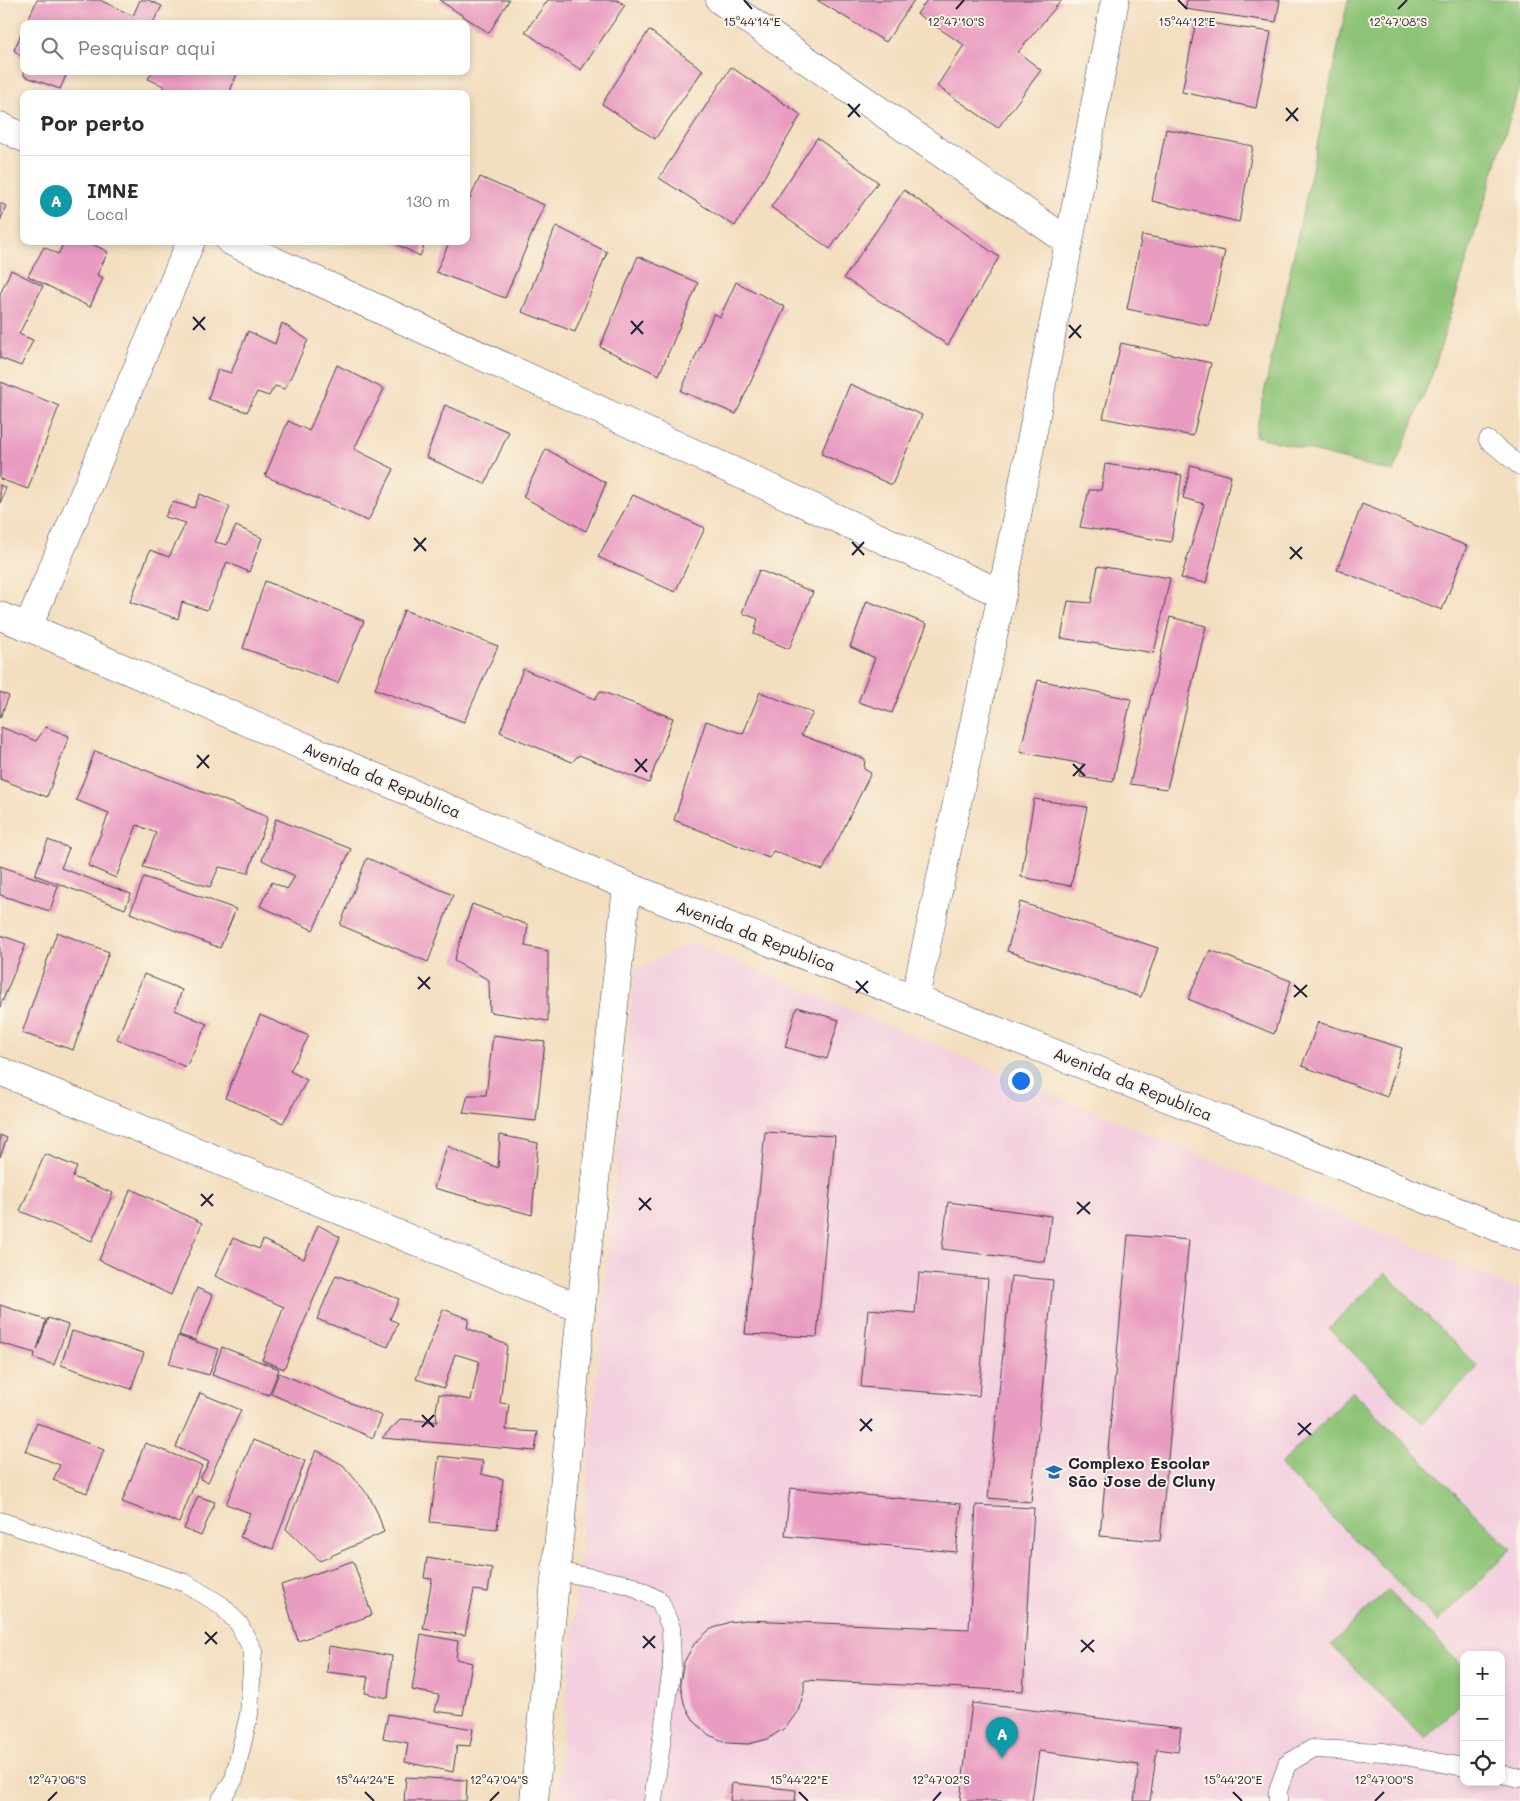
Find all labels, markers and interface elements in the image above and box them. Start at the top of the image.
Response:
text: 15°44'14"E [723,13,781,29]
text: 12°47'10"S [928,13,985,29]
text: 15°44'12"E [1159,13,1216,29]
text: 12°47'08"S [1369,13,1428,29]
search box [20,20,470,75]
icon: search [38,34,66,62]
text: Pesquisar aqui [78,35,216,60]
text: Por perto [40,109,144,136]
text: IMNE [87,178,139,203]
text: A [50,190,62,211]
text: 130 m [406,190,450,211]
text: Local [87,203,128,224]
street label: Avenida da Republica [300,737,464,822]
street label: Avenida da Republica [673,895,839,976]
street label: Avenida da Republica [1051,1042,1216,1125]
your location [1008,1068,1034,1094]
place label: Complexo Escolar São Jose de Cluny [1068,1452,1216,1491]
school or university icon: Complexo Escolar São Jose de Cluny [1044,1462,1064,1482]
map controls [1460,1651,1505,1786]
button: + [1460,1651,1505,1696]
button: − [1460,1696,1505,1741]
pin: A [986,1717,1018,1758]
button: locate [1460,1741,1505,1786]
text: 12°47'06"S [28,1771,87,1787]
text: 15°44'24"E [336,1771,394,1787]
text: 12°47'04"S [470,1771,528,1787]
text: 15°44'22"E [770,1771,828,1787]
text: 12°47'02"S [912,1771,970,1787]
text: 15°44'20"E [1204,1771,1263,1787]
text: 12°47'00"S [1355,1771,1414,1787]

